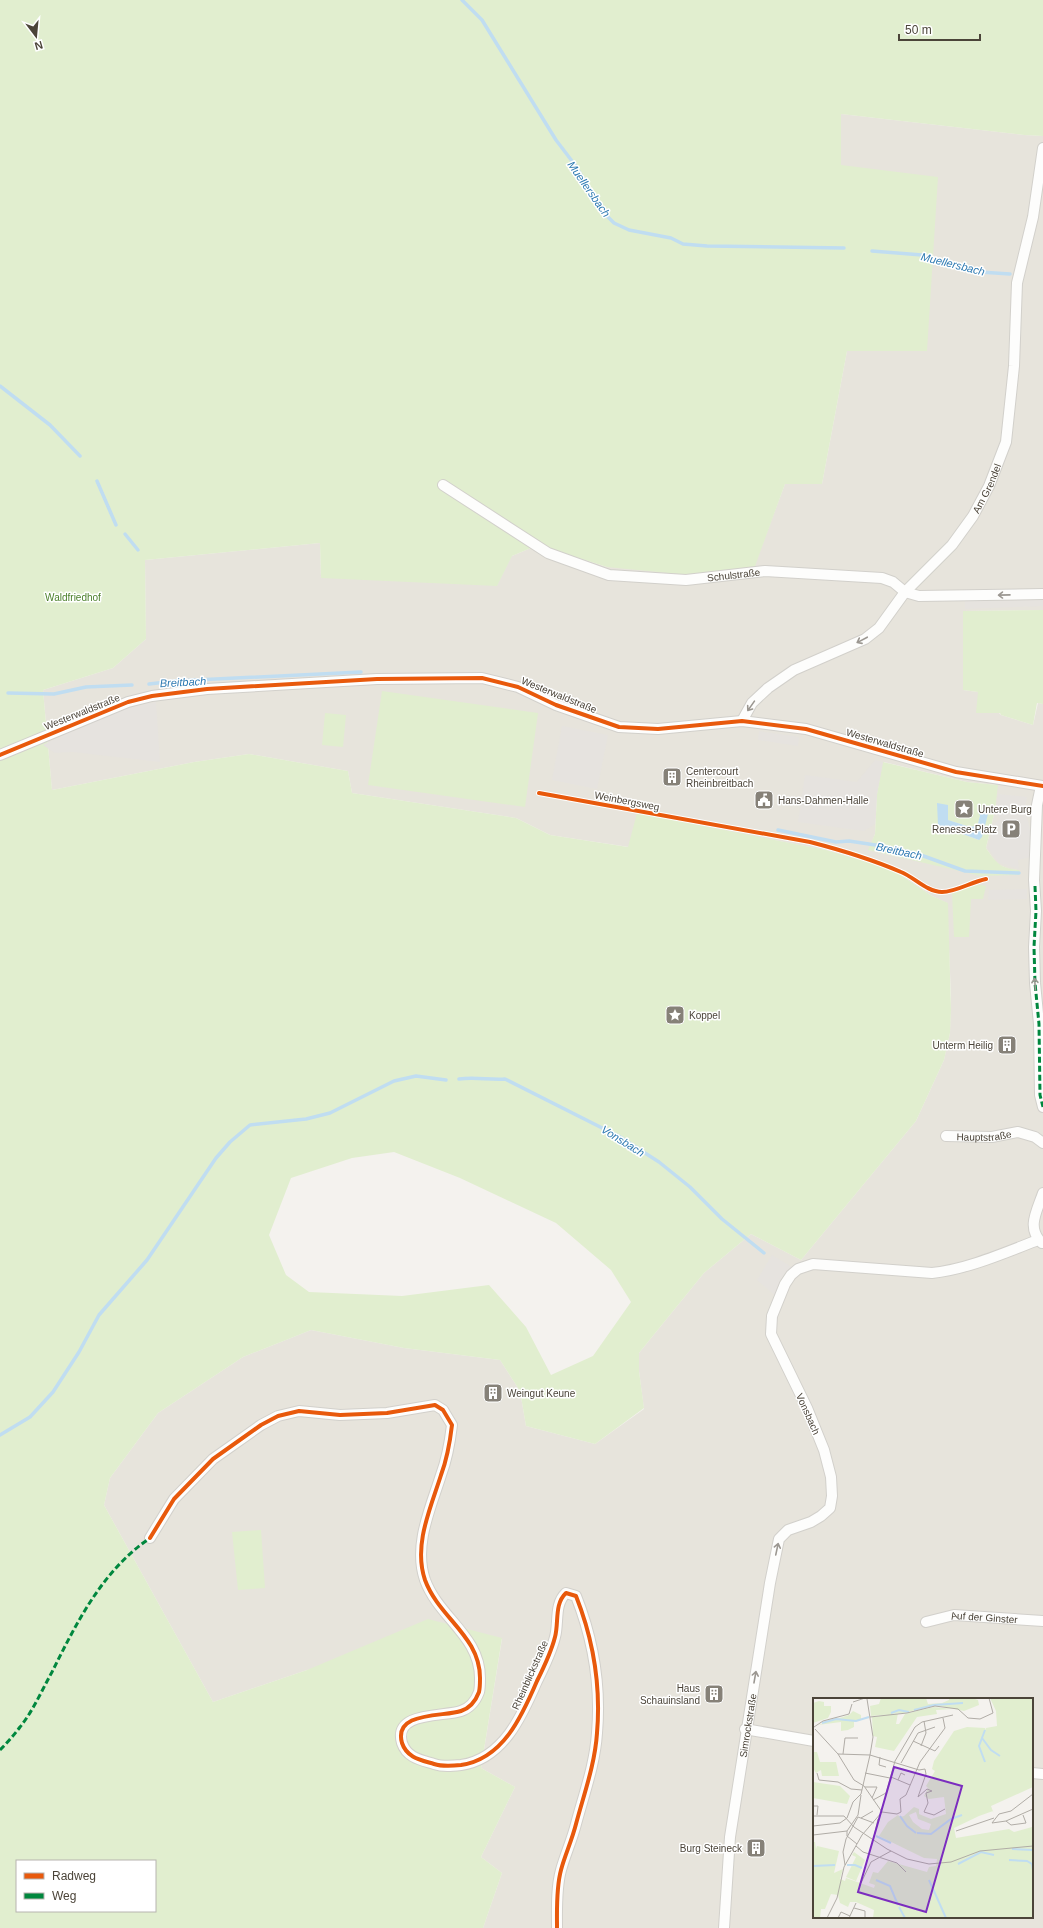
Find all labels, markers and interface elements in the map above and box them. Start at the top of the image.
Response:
north arrow [16,16,56,56]
scale bar [899,16,980,42]
text: 50 m [905,23,932,37]
text: N [33,39,44,52]
water label: Muellersbach [565,159,613,219]
water label: Muellersbach [920,250,986,278]
street label: Am Grendel [970,462,1003,515]
street label: Schulstraße [706,566,761,583]
one-way arrow [998,591,1011,599]
park label: Waldfriedhof [45,592,101,603]
one-way arrow [856,637,868,644]
water label: Breitbach [159,675,207,689]
street label: Westerwaldstraße [520,675,599,715]
street label: Westerwaldstraße [43,692,122,732]
one-way arrow [747,700,755,711]
street label: Westerwaldstraße [845,727,926,759]
building icon: Centercourt Rheinbreitbach [661,766,683,788]
place label: Centercourt Rheinbreitbach [686,766,753,789]
street label: Weinbergsweg [594,789,660,813]
public building icon: Hans-Dahmen-Halle [753,789,775,811]
place label: Hans-Dahmen-Halle [778,795,869,806]
place icon: Untere Burg [953,798,975,820]
place label: Untere Burg [978,804,1032,815]
parking icon: Renesse-Platz [1000,818,1022,840]
place label: Renesse-Platz [932,824,997,835]
water label: Breitbach [875,840,923,862]
one-way arrow [1032,978,1039,991]
place icon: Koppel [664,1004,686,1026]
place label: Koppel [689,1010,720,1021]
building icon: Unterm Heilig [996,1034,1018,1056]
place label: Unterm Heilig [932,1040,993,1051]
water label: Vonsbach [599,1123,647,1159]
street label: Hauptstraße [956,1128,1013,1143]
building icon: Weingut Keune [482,1382,504,1404]
place label: Weingut Keune [507,1388,576,1399]
street label: Vonsbach [794,1392,822,1436]
one-way arrow [774,1543,782,1556]
street label: Auf der Ginster [949,1609,1019,1625]
street label: Rheinblickstraße [510,1638,550,1711]
one-way arrow [751,1671,759,1684]
place label: Haus Schauinsland [640,1683,700,1706]
building icon: Haus Schauinsland [703,1683,725,1705]
street label: Simrockstraße [737,1692,758,1758]
inset map [813,1698,1033,1918]
building icon: Burg Steineck [745,1837,767,1859]
place label: Burg Steineck [680,1843,743,1854]
legend [16,1860,156,1912]
text: Radweg [52,1869,96,1883]
text: Weg [52,1889,76,1903]

